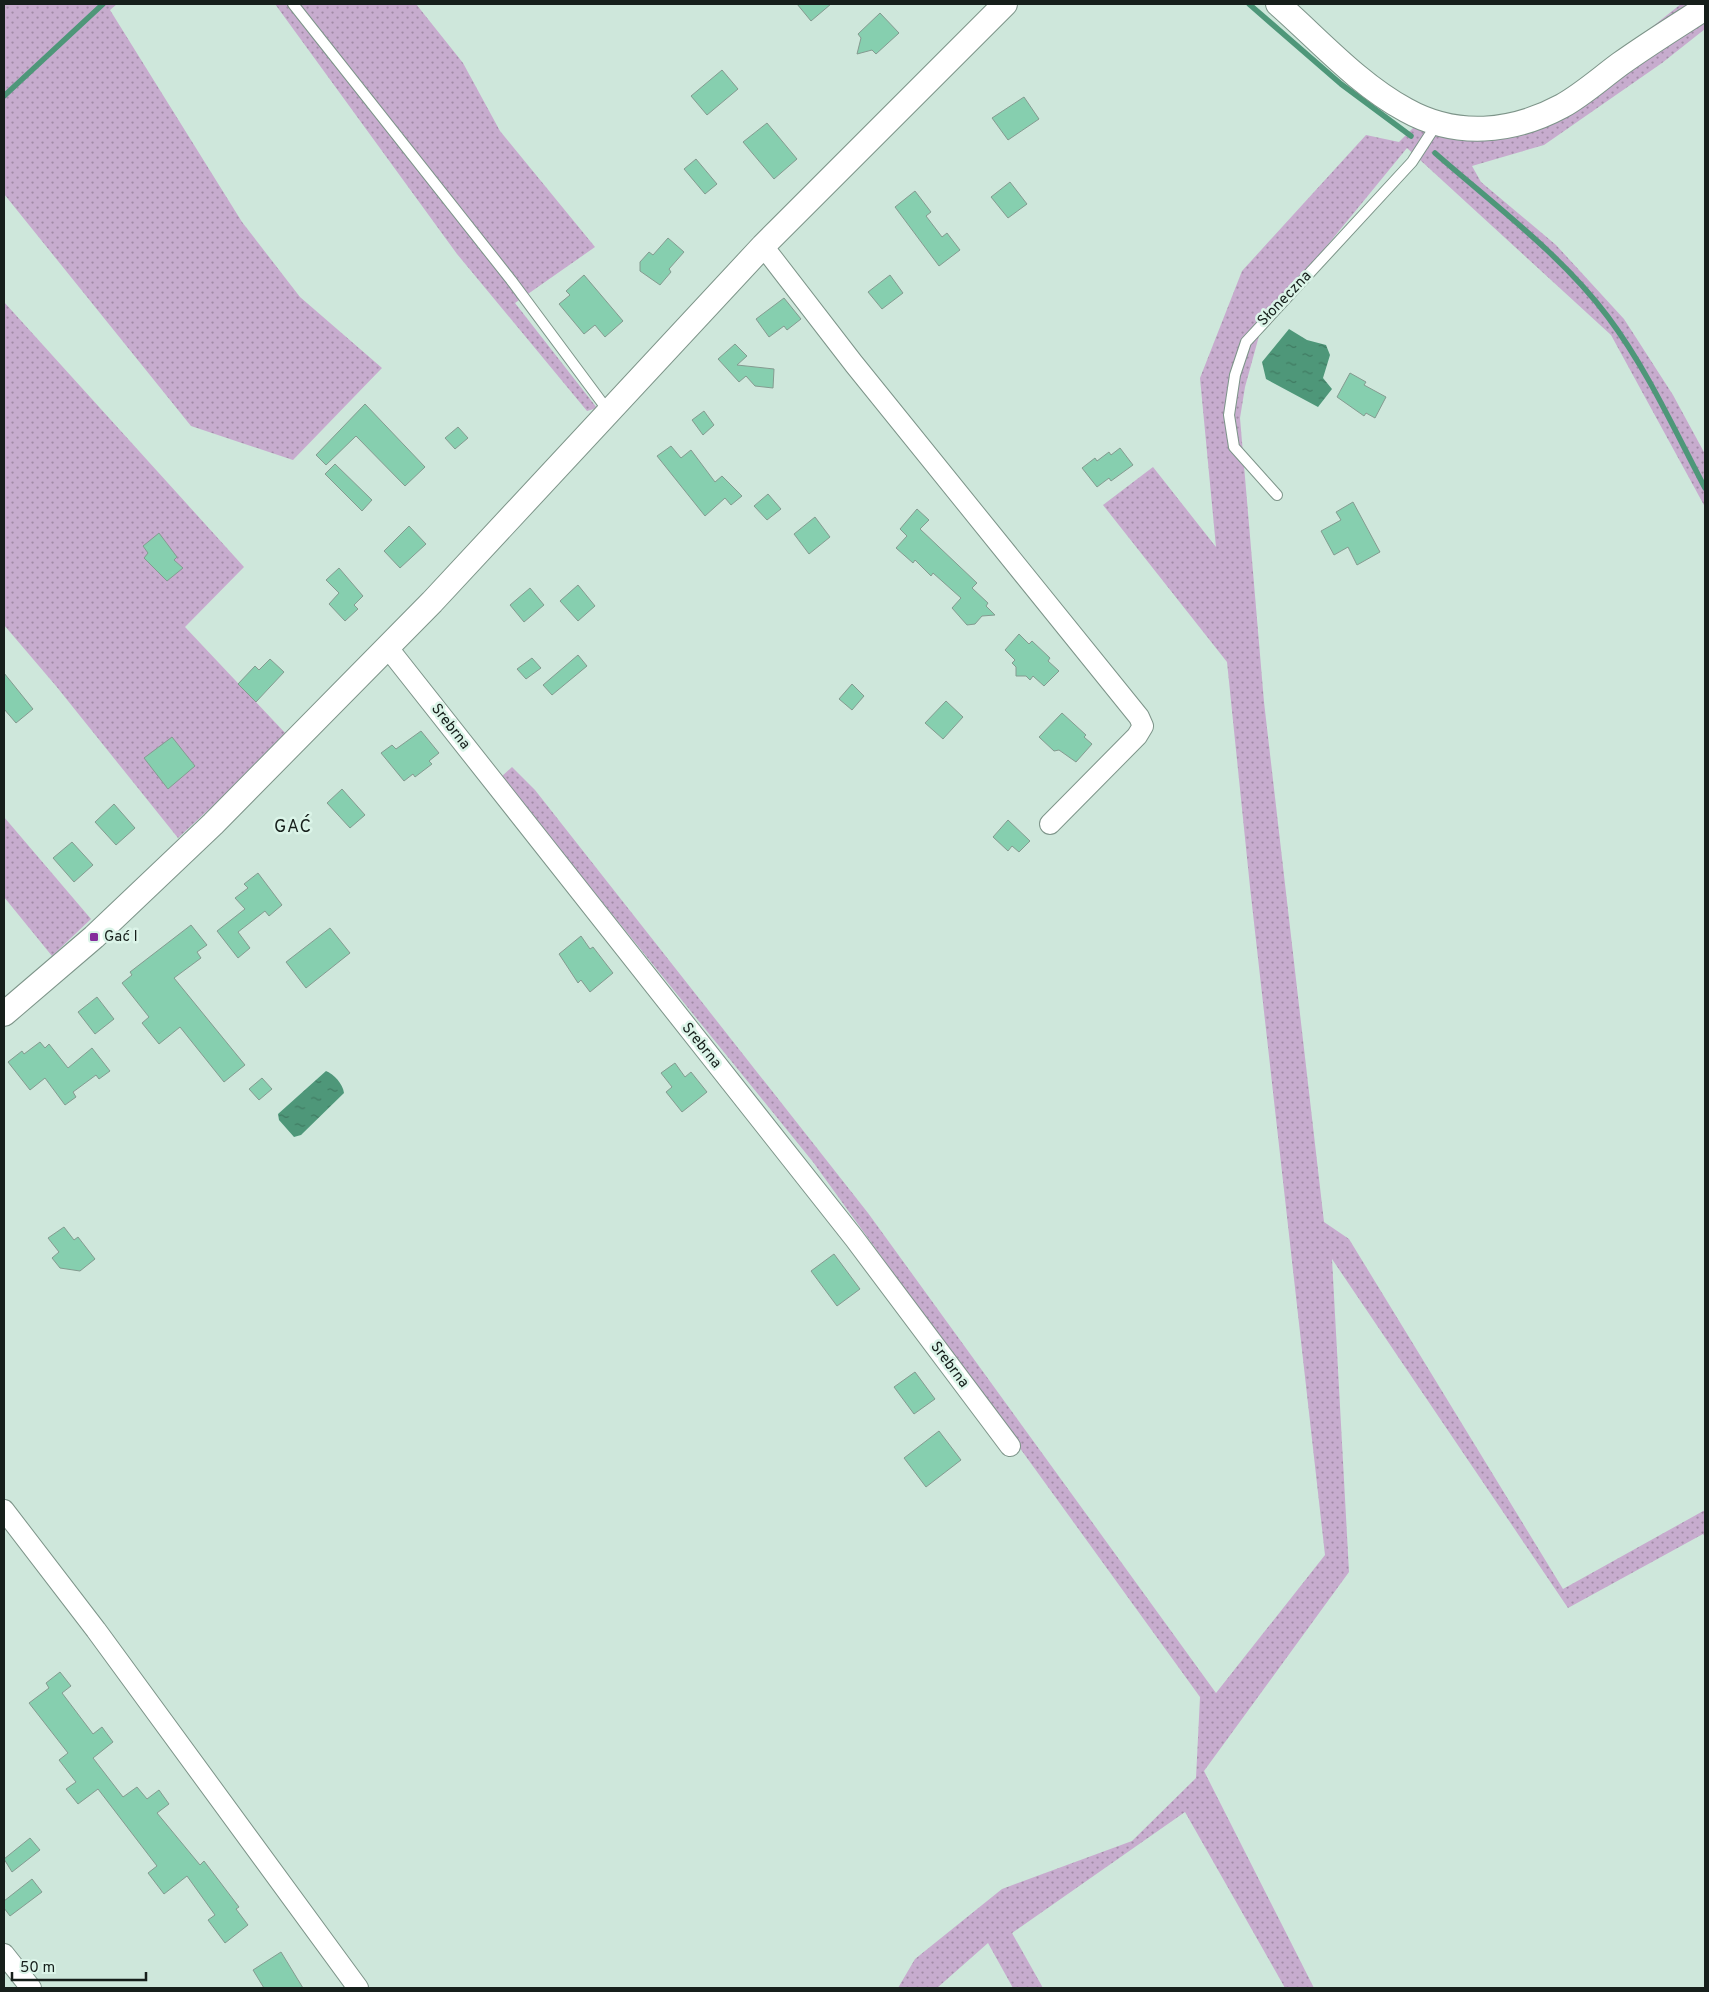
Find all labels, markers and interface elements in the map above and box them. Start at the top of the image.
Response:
street label: Słoneczna [1254,267,1316,331]
street label: Srebrna [426,700,474,754]
district label: GAĆ [274,814,312,839]
place label: Gać I [104,928,138,947]
marker: Gać I [88,931,100,943]
street label: Srebrna [677,1019,725,1073]
street label: Srebrna [925,1338,973,1392]
scale bar [12,1950,146,1982]
text: 50 m [20,1959,55,1978]

